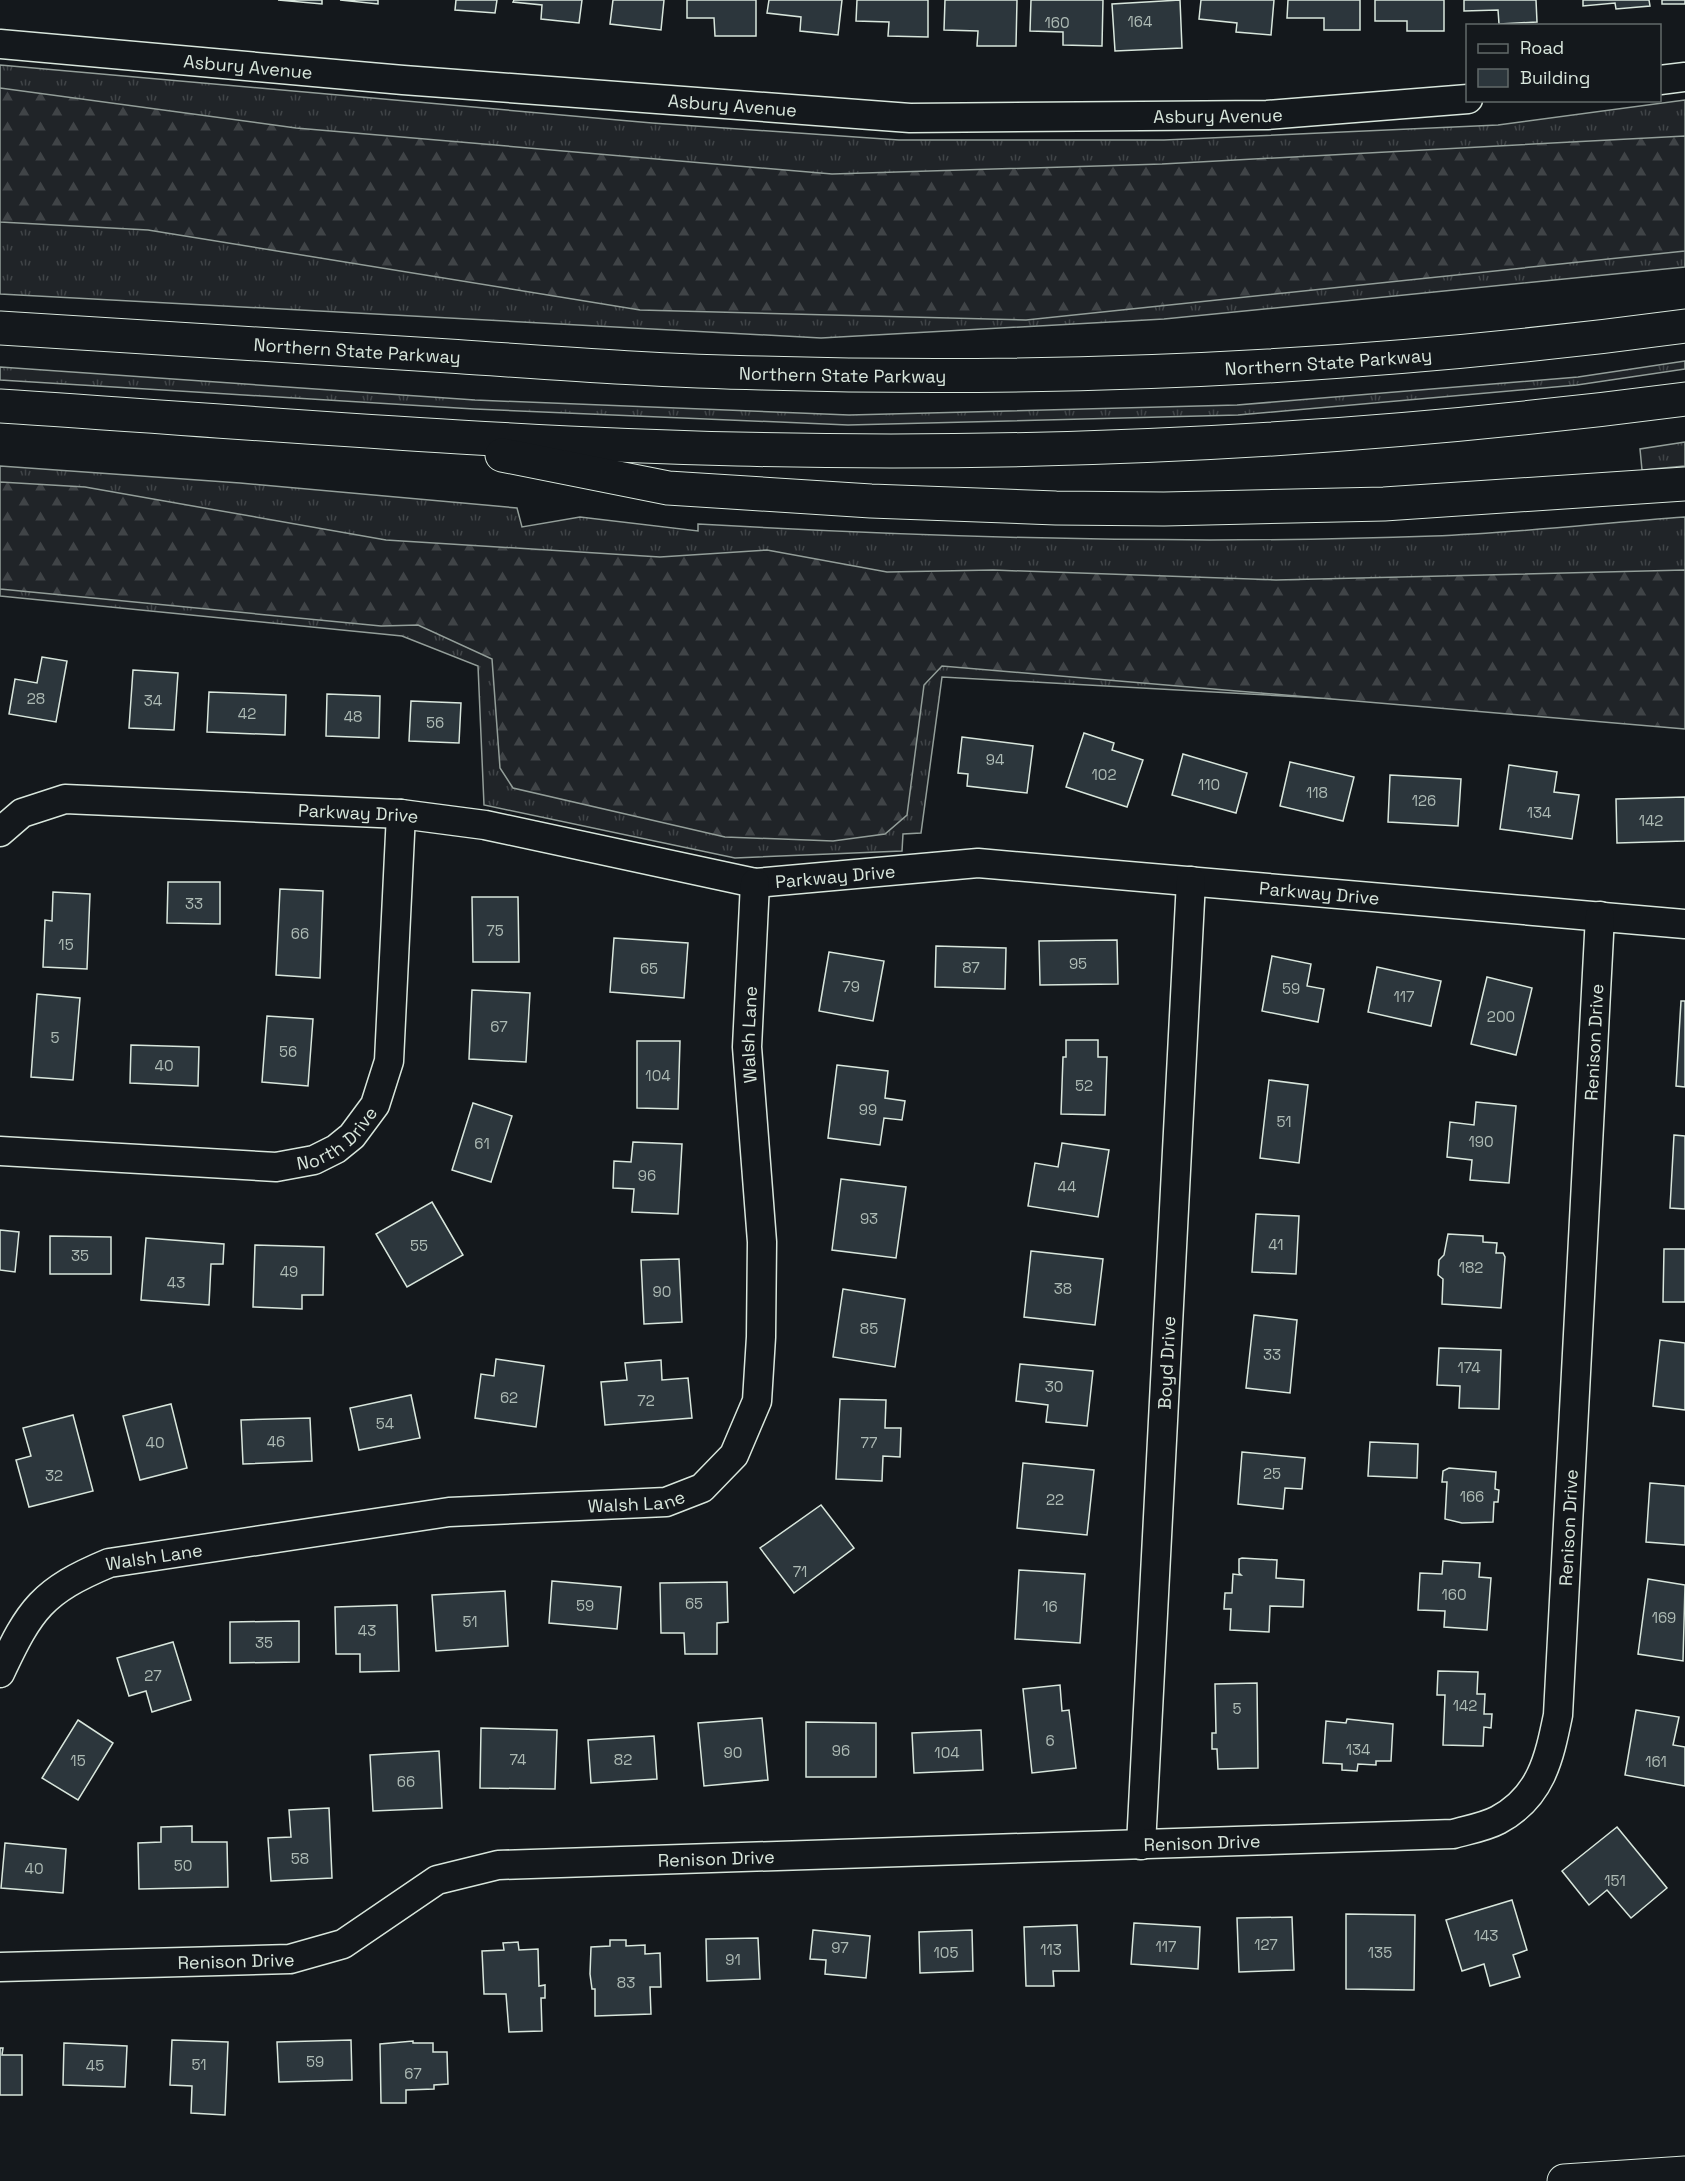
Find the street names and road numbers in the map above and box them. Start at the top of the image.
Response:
street label: Asbury Avenue [183,49,313,83]
street label: Asbury Avenue [667,88,798,121]
street label: Asbury Avenue [1153,102,1283,127]
street label: Northern State Parkway [253,332,462,368]
street label: Northern State Parkway [1224,343,1433,380]
street label: Northern State Parkway [739,361,946,387]
street label: Parkway Drive [298,798,420,828]
street label: Parkway Drive [774,859,896,893]
street label: Parkway Drive [1258,876,1380,909]
street label: Renison Drive [1579,983,1608,1101]
street label: Walsh Lane [735,985,761,1084]
street label: North Drive [295,1102,382,1174]
street label: Boyd Drive [1152,1315,1180,1410]
street label: Renison Drive [1553,1469,1582,1587]
street label: Walsh Lane [587,1484,688,1517]
street label: Walsh Lane [104,1538,204,1575]
street label: Renison Drive [1143,1829,1261,1856]
street label: Renison Drive [657,1845,775,1871]
street label: Renison Drive [177,1947,295,1974]

